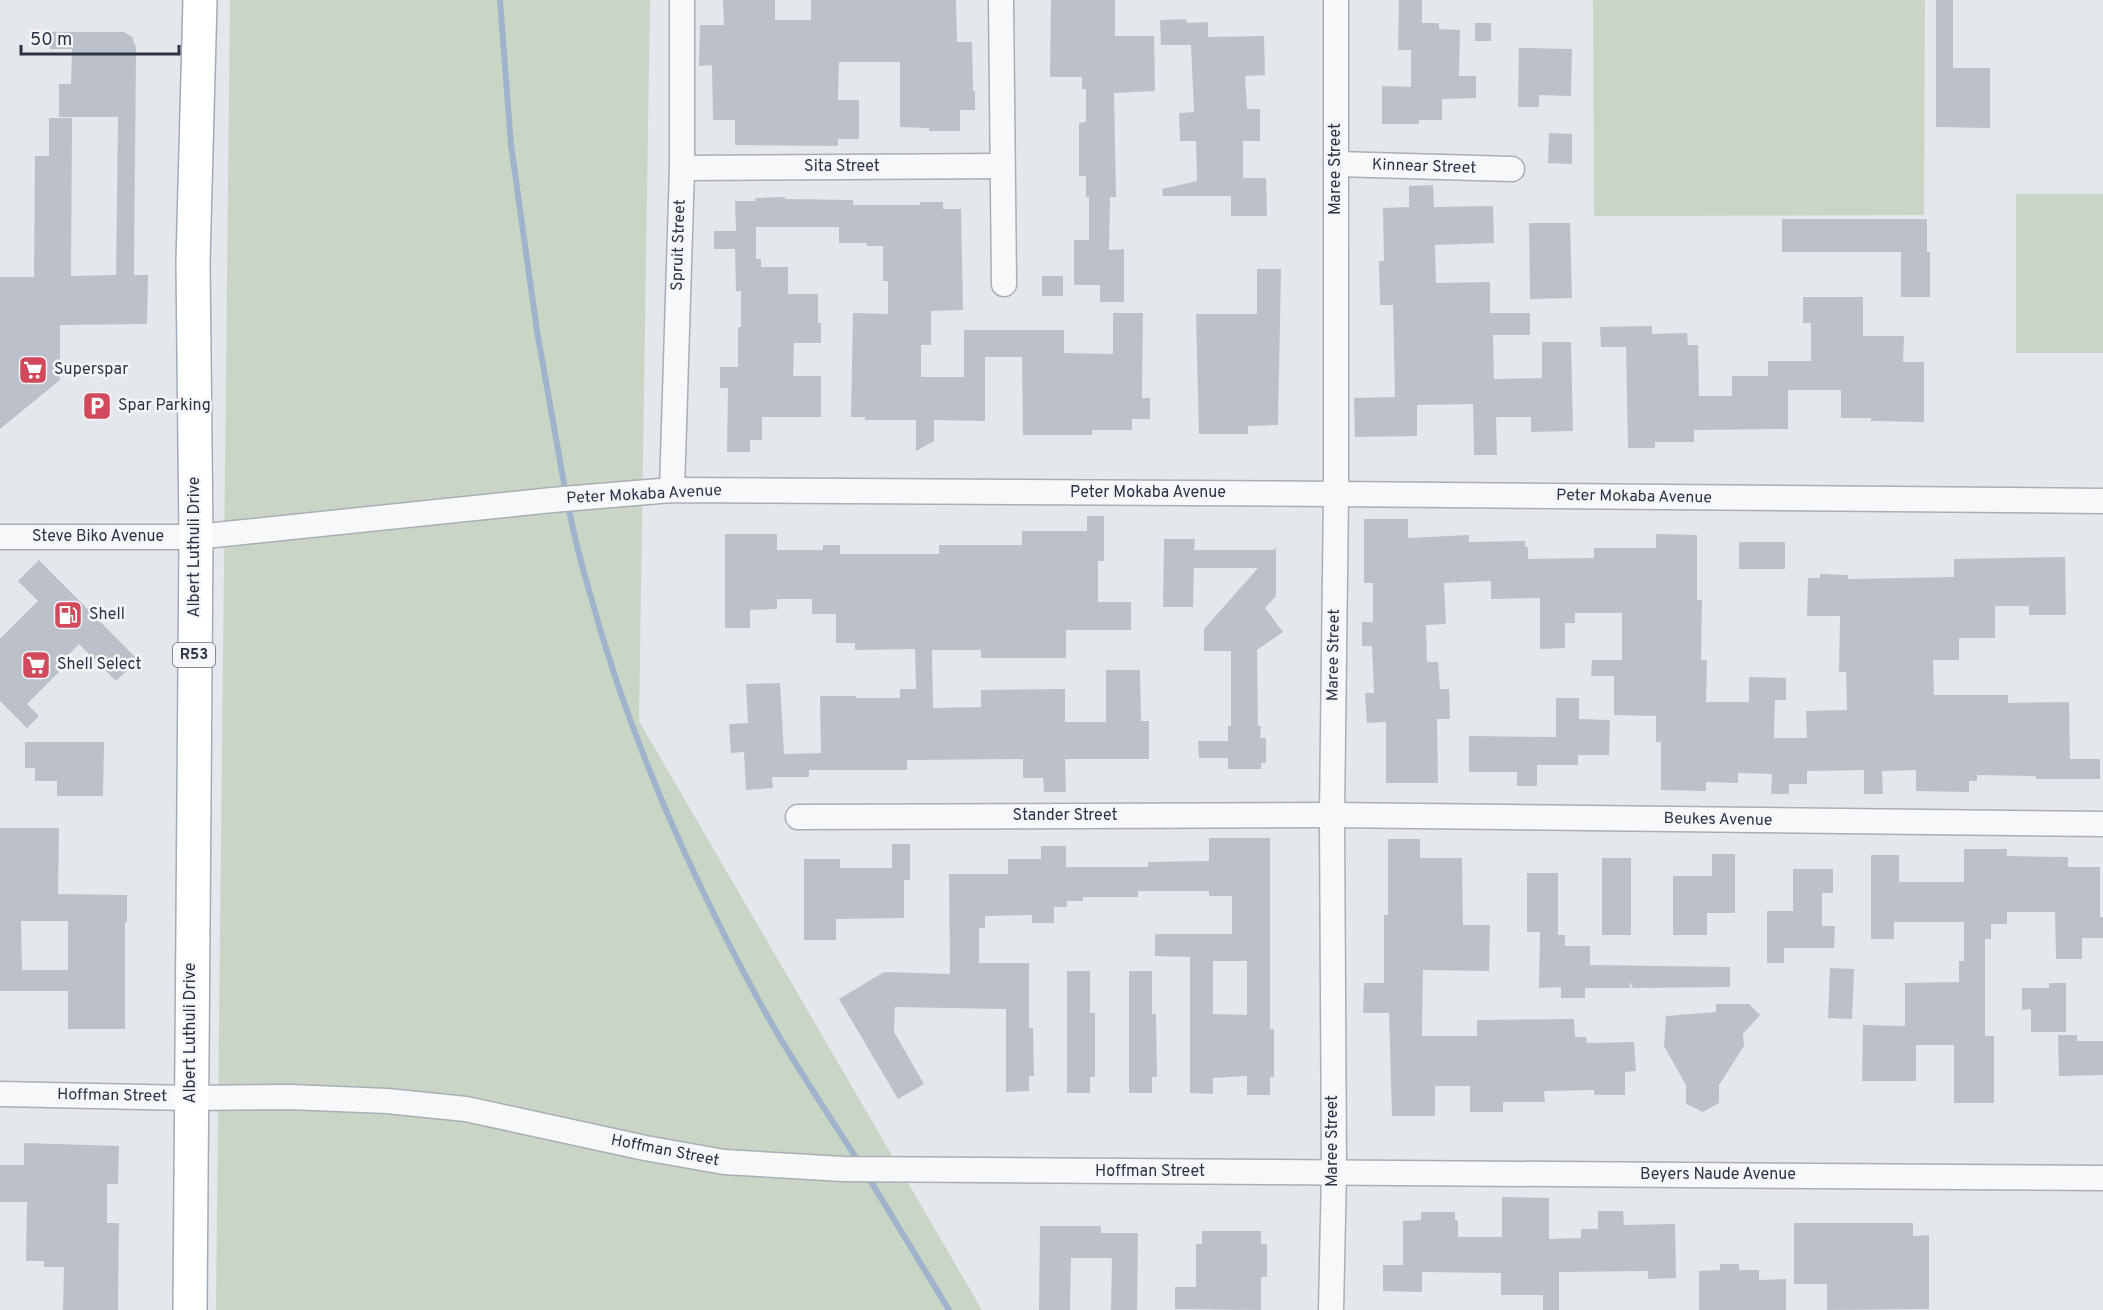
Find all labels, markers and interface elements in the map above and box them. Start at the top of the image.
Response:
scale bar [21,18,178,56]
text: 50 m [30,29,72,52]
street label: Maree Street [1326,123,1346,215]
street label: Kinnear Street [1372,155,1476,179]
street label: Sita Street [804,157,880,177]
street label: Spruit Street [667,199,691,291]
supermarket icon: Superspar [17,354,49,386]
place label: Superspar [54,360,128,380]
parking icon: Spar Parking [81,390,113,422]
place label: Spar Parking [118,396,211,416]
street label: Albert Luthuli Drive [185,477,205,617]
street label: Peter Mokaba Avenue [566,481,722,509]
street label: Peter Mokaba Avenue [1070,483,1226,503]
street label: Peter Mokaba Avenue [1556,486,1712,508]
street label: Steve Biko Avenue [32,527,164,547]
fuel station icon: Shell [52,599,84,631]
place label: Shell [89,605,125,625]
street label: Maree Street [1323,609,1345,701]
road number: R53 [173,643,215,667]
supermarket icon: Shell Select [20,649,52,681]
place label: Shell Select [57,655,141,675]
street label: Stander Street [1013,806,1117,826]
street label: Beukes Avenue [1663,809,1773,831]
street label: Albert Luthuli Drive [181,963,201,1103]
street label: Hoffman Street [57,1085,167,1107]
street label: Maree Street [1323,1095,1343,1187]
street label: Hoffman Street [609,1131,721,1171]
street label: Hoffman Street [1095,1162,1205,1182]
street label: Beyers Naude Avenue [1640,1165,1796,1185]

